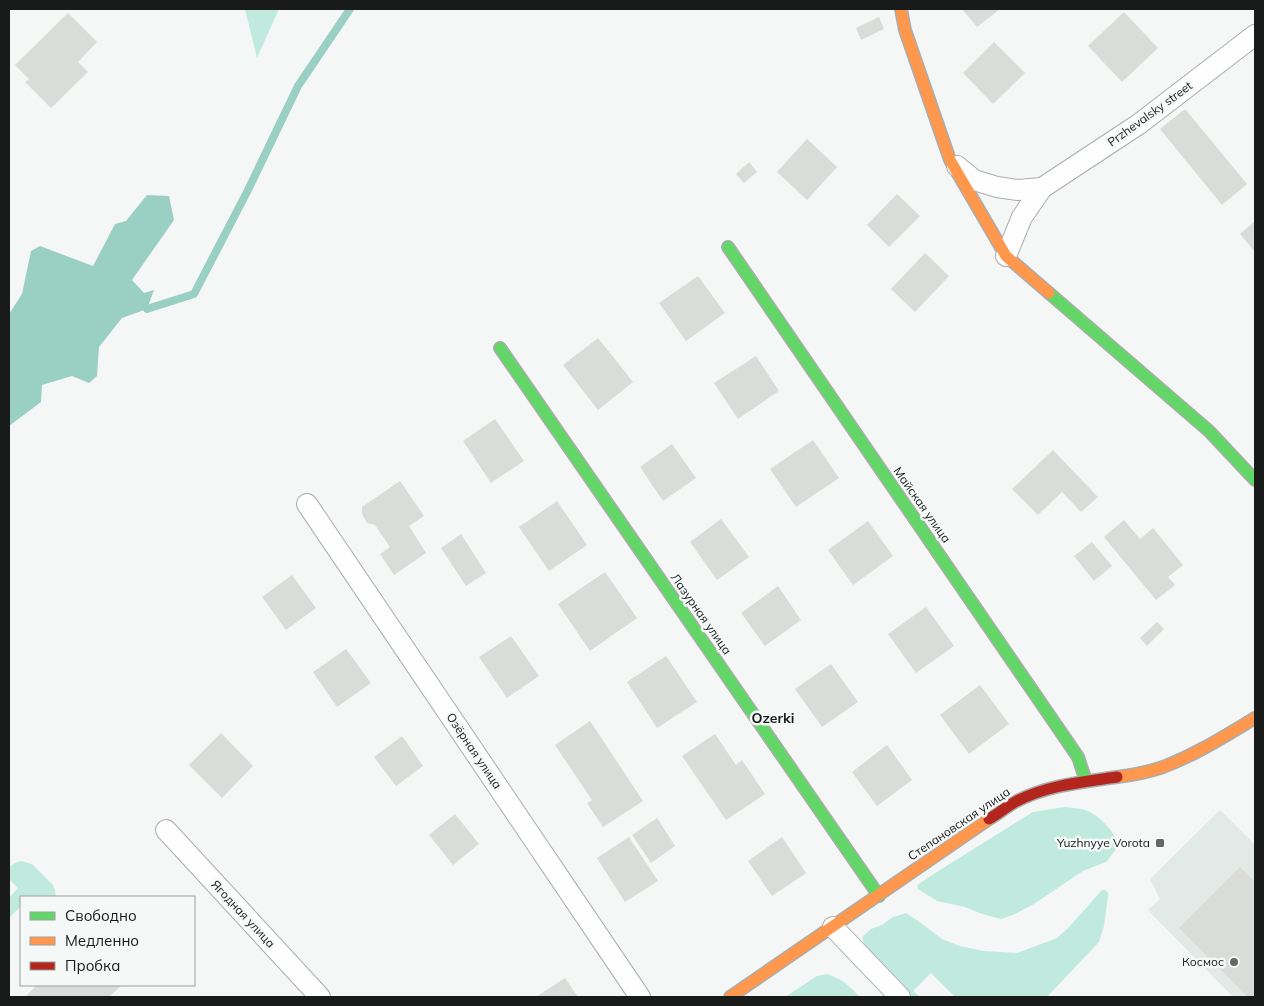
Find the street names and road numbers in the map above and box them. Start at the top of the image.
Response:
street label: Przhevalsky street [1104,78,1195,149]
street label: Майская улица [891,464,954,546]
street label: Лазурная улица [668,570,735,657]
street label: Озёрная улица [443,710,505,792]
street label: Степановская улица [905,784,1013,863]
street label: Ягодная улица [208,877,279,951]

